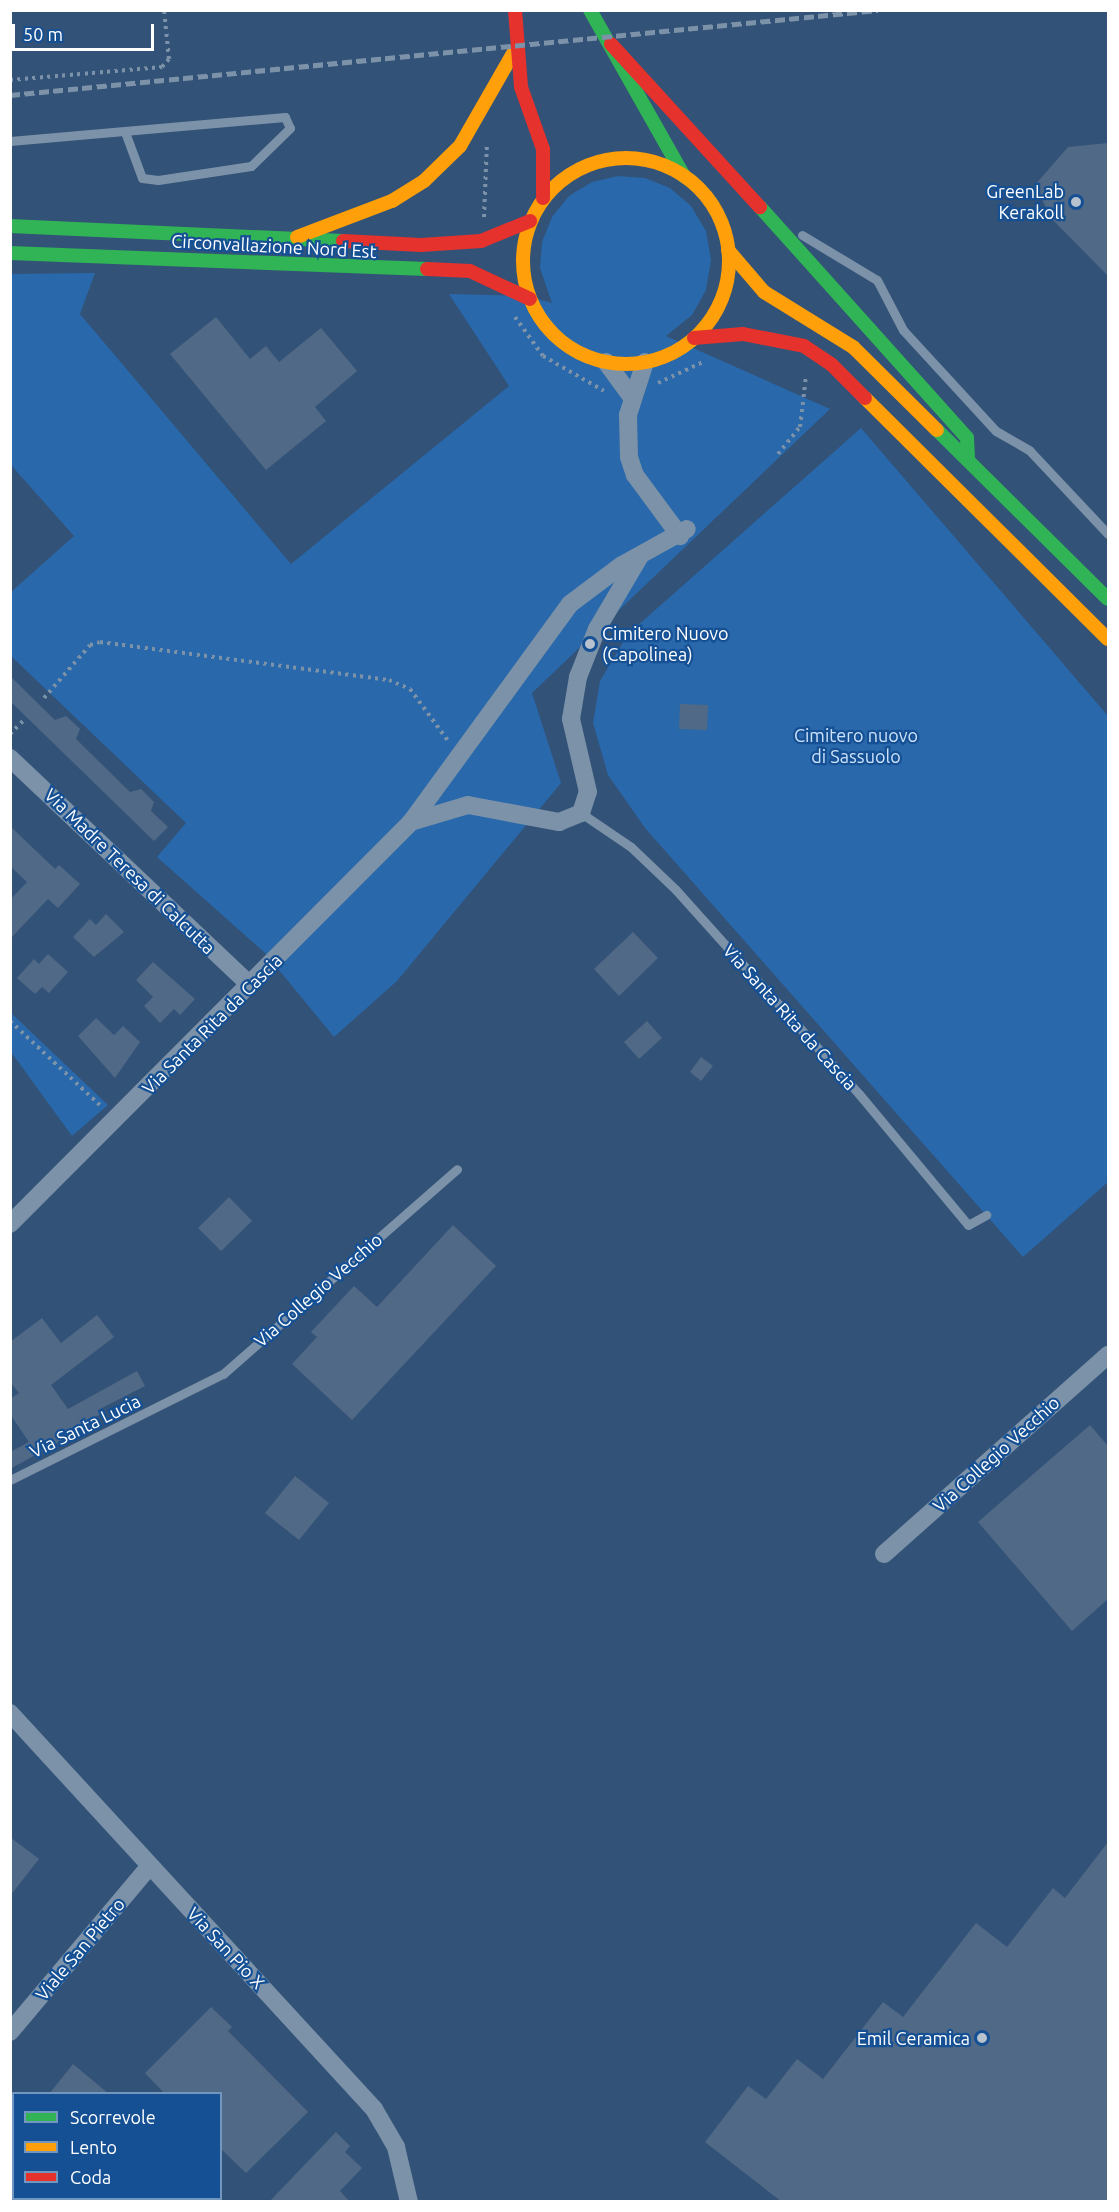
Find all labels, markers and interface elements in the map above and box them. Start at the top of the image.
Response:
scale bar [15,12,158,50]
text: 50 m [23,24,63,44]
place label: GreenLab Kerakoll [986,181,1064,224]
marker: GreenLab Kerakoll [1069,195,1083,209]
street label: Circonvallazione Nord Est [171,230,377,262]
place label: Cimitero Nuovo (Capolinea) [602,623,729,666]
marker: Cimitero Nuovo (Capolinea) [583,637,597,651]
park label: Cimitero nuovo di Sassuolo [794,725,918,768]
street label: Via Madre Teresa di Calcutta [40,784,220,958]
street label: Via Santa Rita da Cascia [719,939,861,1095]
street label: Via Santa Rita da Cascia [137,949,287,1099]
street label: Via Collegio Vecchio [250,1229,386,1351]
street label: Via Santa Lucia [26,1390,144,1462]
street label: Via Collegio Vecchio [928,1392,1064,1516]
street label: Viale San Pietro [31,1893,129,2005]
street label: Via San Pio X [183,1903,269,1993]
place label: Emil Ceramica [857,2027,970,2049]
marker: Emil Ceramica [975,2031,989,2045]
legend [12,2092,222,2200]
text: Scorrevole [70,2107,156,2127]
text: Lento [70,2137,117,2157]
text: Coda [70,2167,111,2187]

